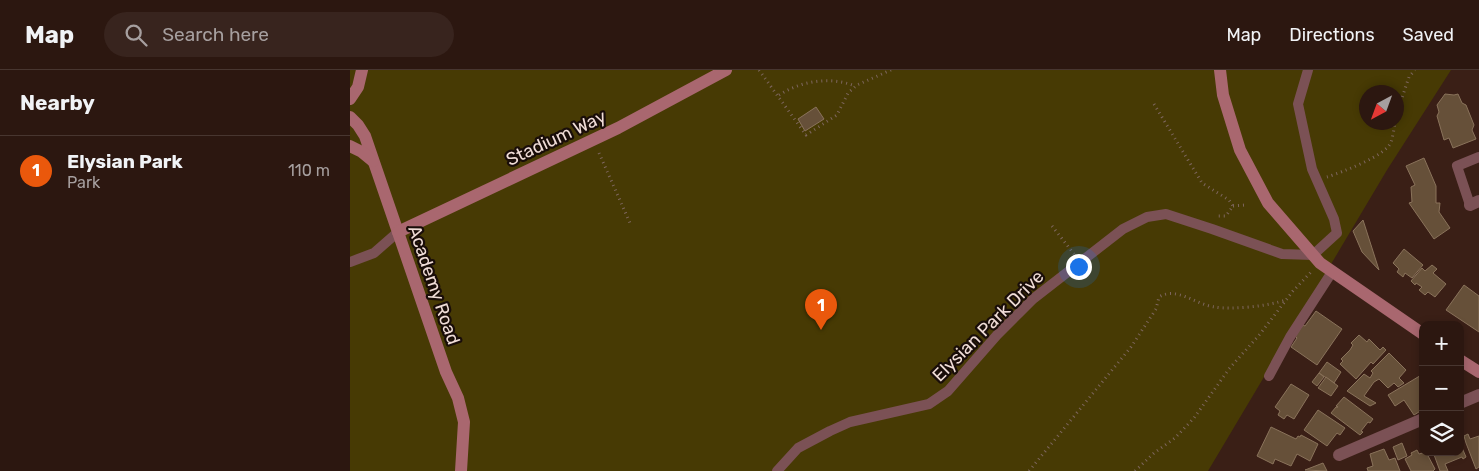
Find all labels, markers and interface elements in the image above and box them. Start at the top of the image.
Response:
search box [104,12,454,57]
text: Map [25,21,74,49]
icon: search [122,21,150,49]
text: Search here [162,23,269,46]
text: Map [1226,24,1261,46]
text: Directions [1289,24,1375,46]
text: Saved [1403,24,1454,46]
north arrow [1359,85,1404,130]
text: Nearby [20,90,95,115]
street label: Stadium Way [502,105,610,171]
text: Elysian Park [67,150,183,173]
text: 1 [32,161,40,180]
text: 110 m [288,161,330,180]
text: Park [67,173,100,192]
street label: Academy Road [403,222,465,348]
your location [1066,254,1092,280]
street label: Elysian Park Drive [928,266,1048,386]
pin: 1 [805,289,837,330]
map controls [1419,321,1464,456]
button: + [1419,321,1464,366]
button: − [1419,366,1464,411]
button: layers [1419,411,1464,456]

